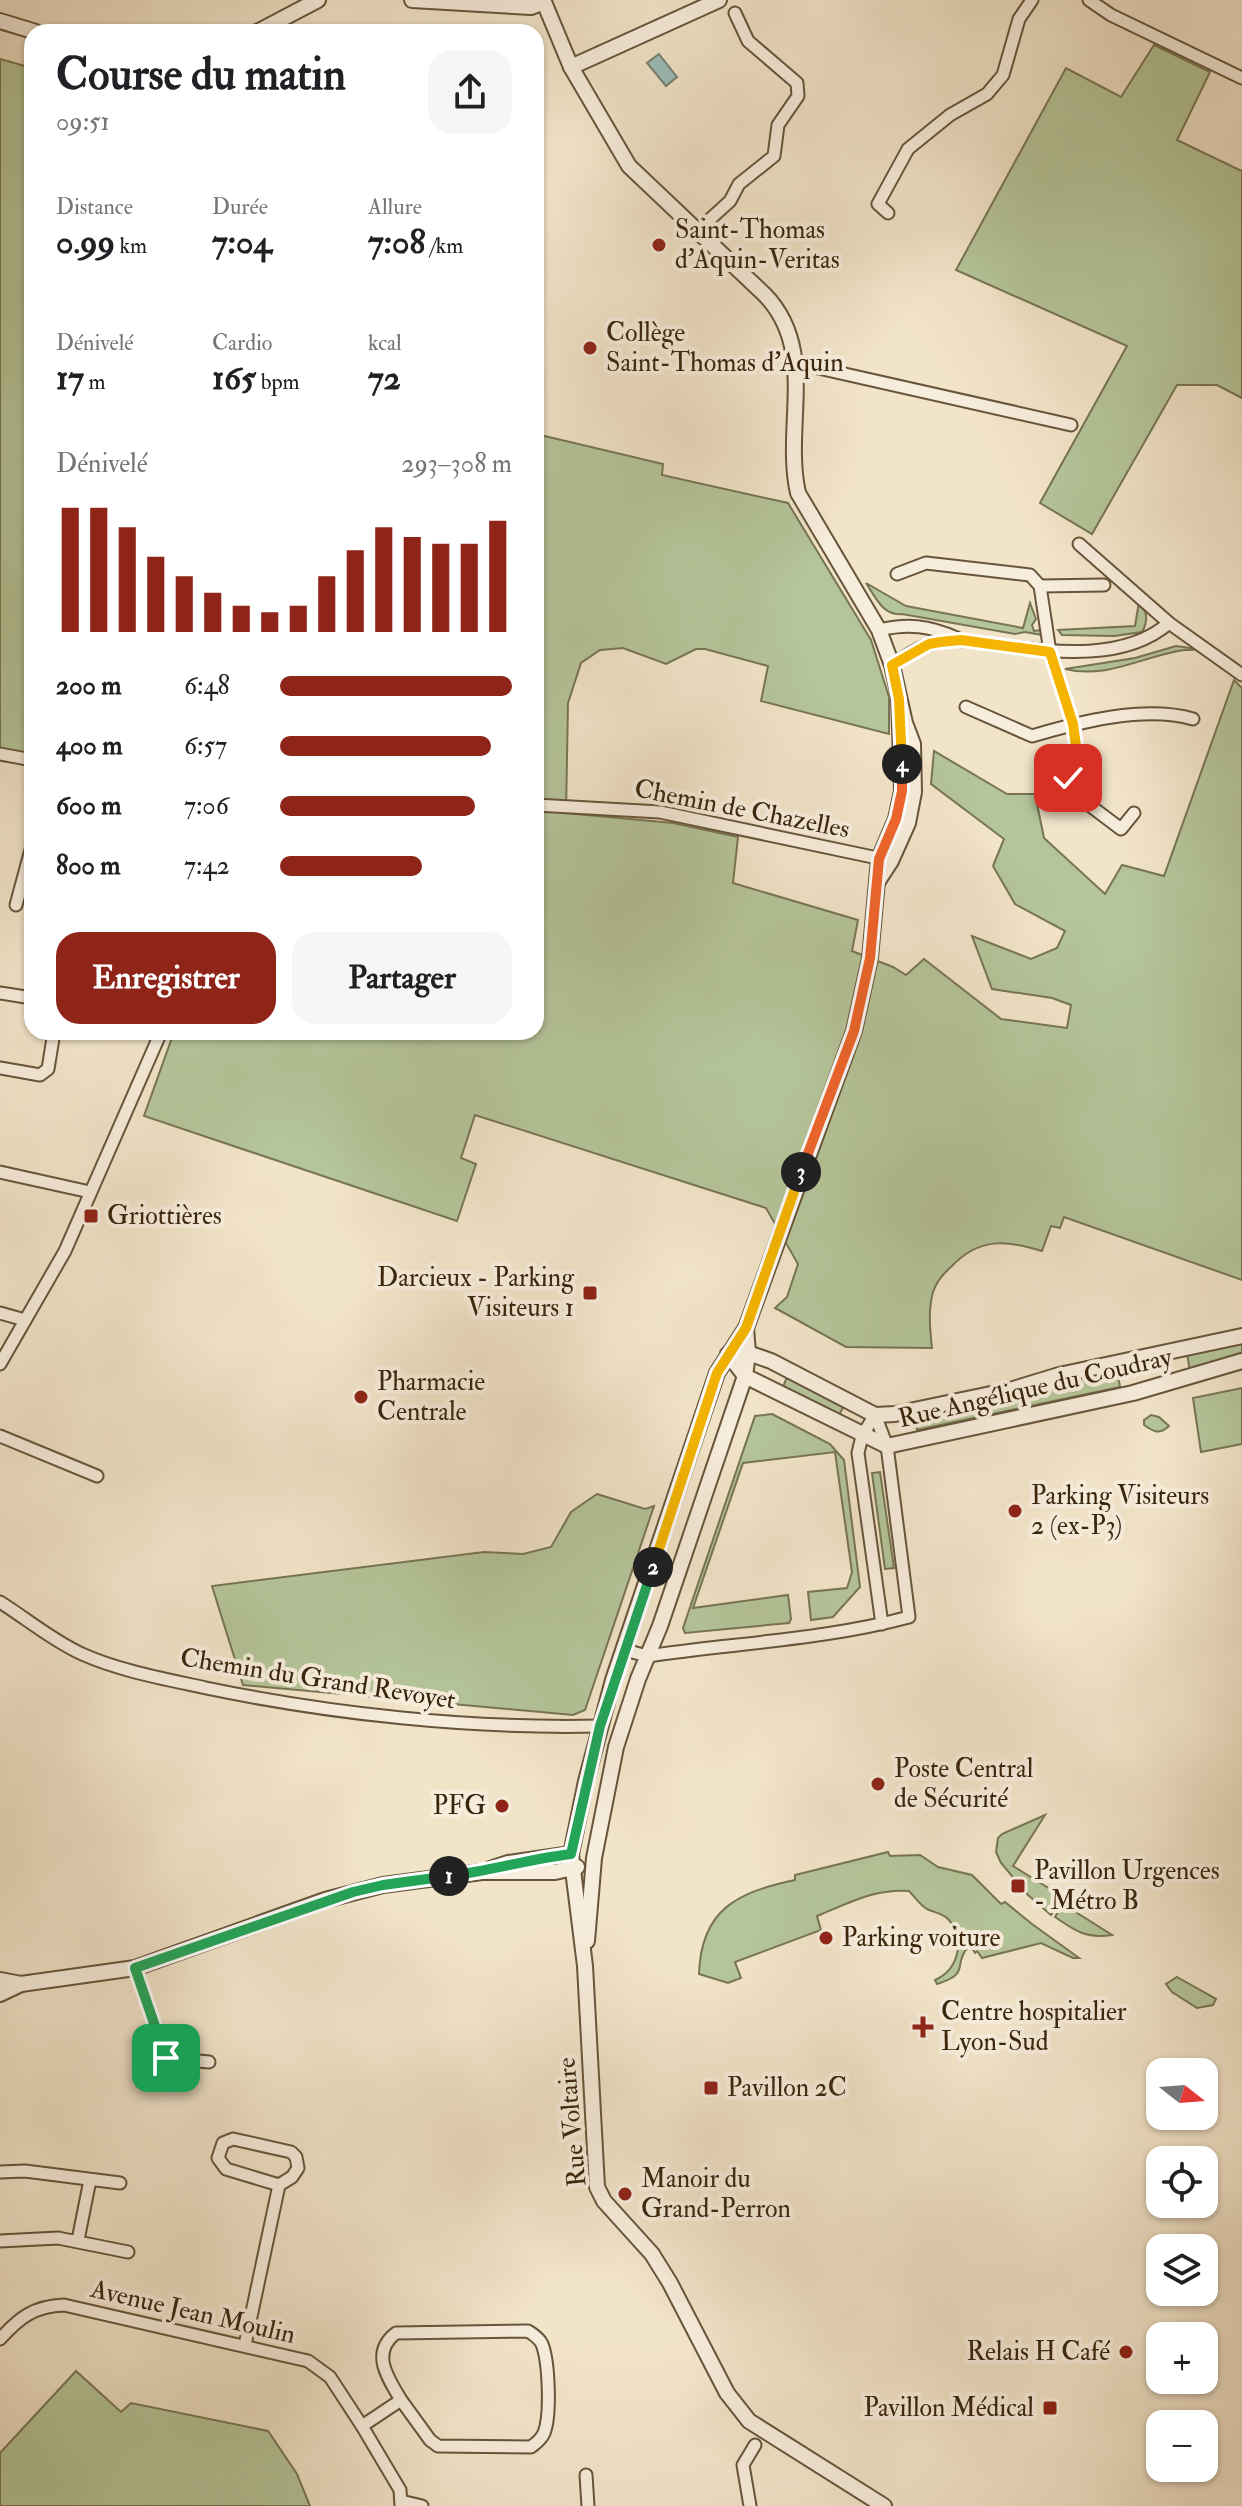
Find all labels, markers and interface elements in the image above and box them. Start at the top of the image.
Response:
text: Course du matin [56,48,346,103]
button: share [428,50,512,134]
text: 09:51 [56,106,110,138]
text: Distance [56,193,133,221]
text: Durée [212,193,268,221]
text: Allure [368,193,422,221]
place label: Saint-Thomas d'Aquin-Veritas [675,214,840,276]
text: 0.99 [56,221,115,264]
text: 7:04 [212,221,272,264]
text: 7:08 [368,221,425,264]
text: km [115,232,147,260]
text: /km [425,232,463,260]
marker: Saint-Thomas d'Aquin-Veritas [650,236,668,254]
place label: Collège Saint-Thomas d'Aquin [606,317,844,379]
text: Dénivelé [56,329,133,357]
text: Cardio [212,329,272,357]
text: kcal [368,329,402,357]
marker: Collège Saint-Thomas d'Aquin [581,339,599,357]
text: 17 [56,357,84,400]
text: 165 [212,357,256,400]
text: 72 [368,357,401,400]
text: m [84,368,105,396]
text: bpm [256,368,300,396]
text: Dénivelé [56,448,148,480]
text: 293–308 m [401,448,512,480]
text: 200 m [56,670,121,702]
text: 6:48 [184,670,230,702]
text: 400 m [56,730,122,762]
text: 6:57 [184,730,227,762]
pin: 4 [882,744,922,784]
pin [1034,744,1102,812]
text: 4 [896,750,908,778]
icon: check [1046,756,1090,800]
street label: Chemin de Chazelles [632,772,852,846]
text: 600 m [56,790,121,822]
text: 7:06 [184,790,229,822]
text: 800 m [56,850,121,882]
text: 7:42 [184,850,230,882]
button: Enregistrer [56,932,276,1024]
button: Partager [292,932,512,1024]
pin: 3 [781,1152,821,1192]
text: 3 [797,1158,805,1186]
place label: Griottières [107,1200,222,1232]
marker: Griottières [82,1207,100,1225]
place label: Darcieux - Parking Visiteurs 1 [377,1262,575,1324]
marker: Darcieux - Parking Visiteurs 1 [581,1284,599,1302]
street label: Rue Angélique du Coudray [895,1341,1175,1435]
place label: Pharmacie Centrale [377,1366,485,1428]
marker: Pharmacie Centrale [352,1388,370,1406]
place label: Parking Visiteurs 2 (ex-P3) [1031,1480,1209,1542]
marker: Parking Visiteurs 2 (ex-P3) [1006,1502,1024,1520]
pin: 2 [633,1547,673,1587]
text: 2 [647,1553,659,1581]
street label: Chemin du Grand Revoyet [178,1641,458,1717]
place label: Poste Central de Sécurité [894,1753,1034,1815]
marker: Poste Central de Sécurité [869,1775,887,1793]
place label: PFG [433,1790,486,1822]
marker: PFG [493,1797,511,1815]
place label: Pavillon Urgences - Métro B [1034,1855,1220,1917]
pin: 1 [429,1856,469,1896]
text: 1 [445,1862,453,1890]
marker: Pavillon Urgences - Métro B [1009,1877,1027,1895]
place label: Parking voiture [842,1922,1001,1954]
marker: Parking voiture [817,1929,835,1947]
place label: Centre hospitalier Lyon-Sud [941,1996,1127,2058]
marker: Centre hospitalier Lyon-Sud [912,2016,934,2038]
pin [132,2024,200,2092]
icon: arrive [144,2036,188,2080]
street label: Rue Voltaire [550,2056,594,2188]
north arrow [1146,2058,1218,2130]
map controls [1146,2058,1218,2482]
place label: Pavillon 2C [727,2072,847,2104]
marker: Pavillon 2C [702,2079,720,2097]
button: locate [1146,2146,1218,2218]
place label: Manoir du Grand-Perron [641,2163,791,2225]
marker: Manoir du Grand-Perron [616,2185,634,2203]
button: layers [1146,2234,1218,2306]
street label: Avenue Jean Moulin [87,2273,298,2351]
button: + [1146,2322,1218,2394]
place label: Relais H Café [967,2336,1110,2368]
marker: Relais H Café [1117,2343,1135,2361]
place label: Pavillon Médical [863,2392,1034,2424]
marker: Pavillon Médical [1041,2399,1059,2417]
button: − [1146,2410,1218,2482]

